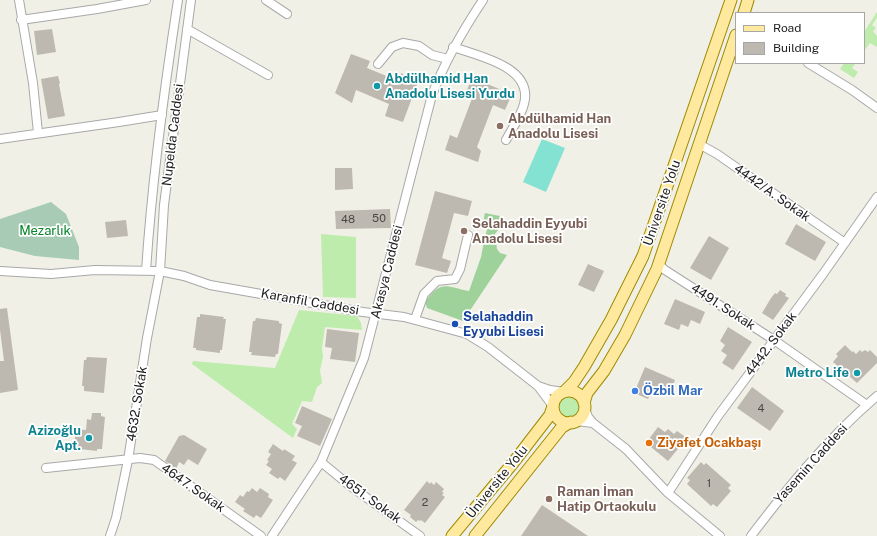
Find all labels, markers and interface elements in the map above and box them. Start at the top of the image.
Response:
legend [735,12,865,64]
text: Road [773,21,801,35]
text: Building [773,41,819,55]
place label: Abdülhamid Han Anadolu Lisesi Yurdu [385,71,515,102]
marker: Abdülhamid Han Anadolu Lisesi Yurdu [372,81,382,91]
street label: Nupelda Caddesi [159,83,187,187]
place label: Abdülhamid Han Anadolu Lisesi [508,111,611,142]
marker: Abdülhamid Han Anadolu Lisesi [495,121,505,131]
street label: Üniversite Yolu [640,158,684,248]
street label: 4442/A. Sokak [731,161,813,225]
house number: 50 [372,212,386,226]
house number: 48 [341,213,355,227]
place label: Selahaddin Eyyubi Anadolu Lisesi [472,216,587,247]
park label: Mezarlık [19,223,71,239]
street label: Akasya Caddesi [368,224,406,320]
marker: Selahaddin Eyyubi Anadolu Lisesi [459,226,469,236]
street label: 4491. Sokak [688,280,758,334]
street label: Karanfil Caddesi [260,286,360,318]
place label: Selahaddin Eyyubi Lisesi [463,309,544,340]
street label: 4442. Sokak [742,309,800,379]
marker: Selahaddin Eyyubi Lisesi [450,319,460,329]
street label: 4632. Sokak [123,365,151,443]
place label: Metro Life [785,365,849,381]
marker: Metro Life [852,368,862,378]
place label: Özbil Mar [643,383,703,399]
marker: Özbil Mar [630,386,640,396]
house number: 4 [758,402,764,416]
street label: Yasemin Caddesi [771,421,851,507]
place label: Azizoğlu Apt. [28,423,81,454]
marker: Azizoğlu Apt. [84,433,94,443]
place label: Ziyafet Ocakbaşı [657,435,761,451]
marker: Ziyafet Ocakbaşı [644,438,654,448]
street label: Üniversite Yolu [463,442,531,522]
street label: 4647. Sokak [158,460,228,516]
street label: 4651. Sokak [336,471,404,527]
house number: 1 [707,477,711,491]
place label: Raman İman Hatip Ortaokulu [557,484,656,515]
marker: Raman İman Hatip Ortaokulu [544,494,554,504]
house number: 2 [422,496,428,510]

